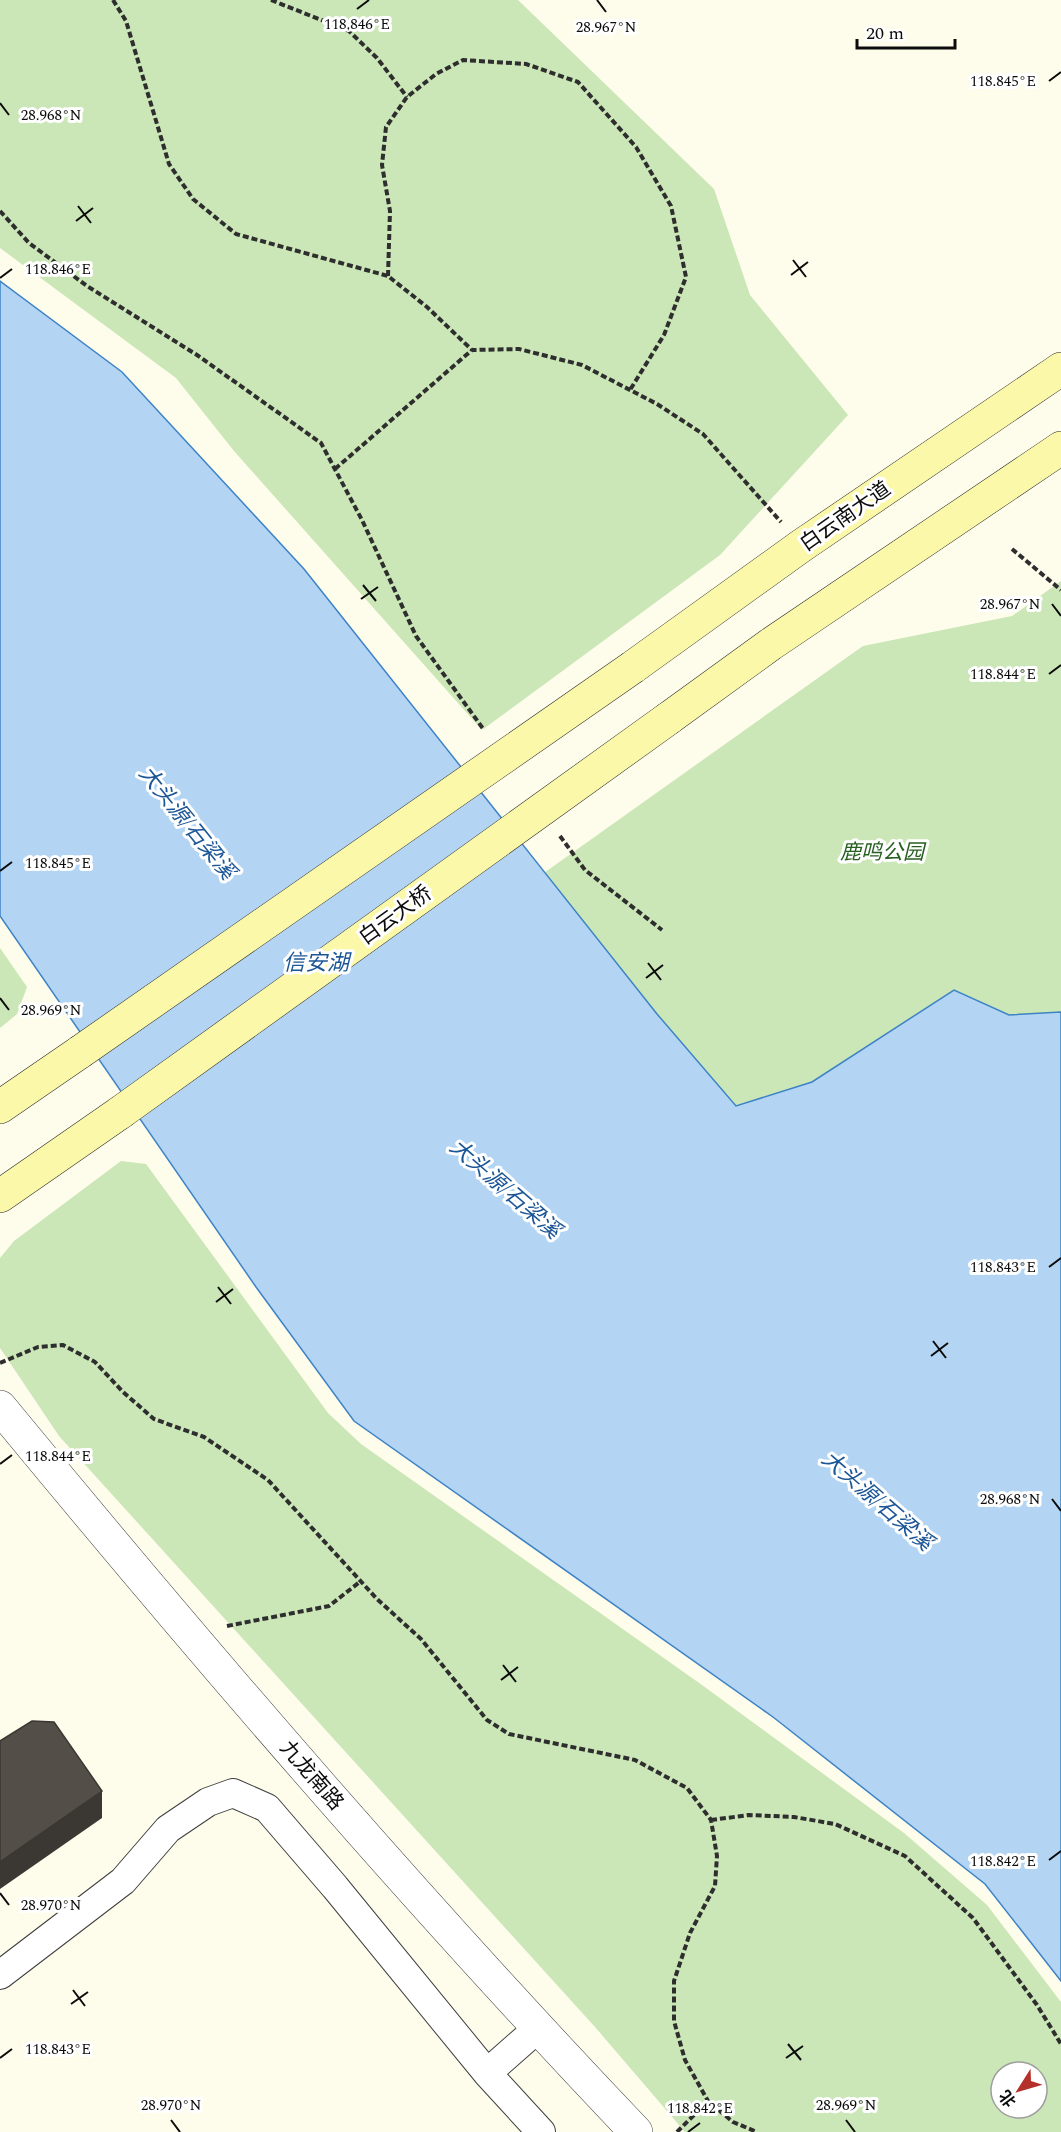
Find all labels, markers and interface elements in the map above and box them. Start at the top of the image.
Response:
scale bar [857,12,954,50]
text: 118.846°E [324,13,390,36]
text: 28.967°N [576,16,636,39]
text: 20 m [866,20,904,47]
text: 118.845°E [970,70,1036,93]
text: 28.968°N [21,104,81,127]
text: 118.846°E [25,258,91,281]
street label: 白云南大道 [793,474,898,560]
text: 28.967°N [980,593,1040,616]
text: 118.844°E [970,663,1036,686]
water label: 大头源/石梁溪 [131,759,244,889]
park label: 鹿鸣公园 [840,837,927,869]
text: 118.845°E [25,852,91,875]
street label: 白云大桥 [352,878,439,953]
water label: 信安湖 [283,947,352,980]
text: 28.969°N [21,999,81,1022]
water label: 大头源/石梁溪 [442,1131,570,1248]
text: 118.843°E [970,1256,1036,1279]
water label: 大头源/石梁溪 [814,1443,942,1560]
text: 118.844°E [25,1445,91,1468]
text: 28.968°N [980,1488,1040,1511]
street label: 九龙南路 [272,1733,351,1818]
text: 118.842°E [970,1850,1036,1873]
text: 28.970°N [21,1894,81,1917]
text: 118.843°E [25,2038,91,2061]
north arrow [989,2060,1049,2120]
text: 北 [993,2085,1022,2112]
text: 28.970°N [141,2094,201,2117]
text: 28.969°N [816,2094,876,2117]
text: 118.842°E [667,2097,733,2120]

